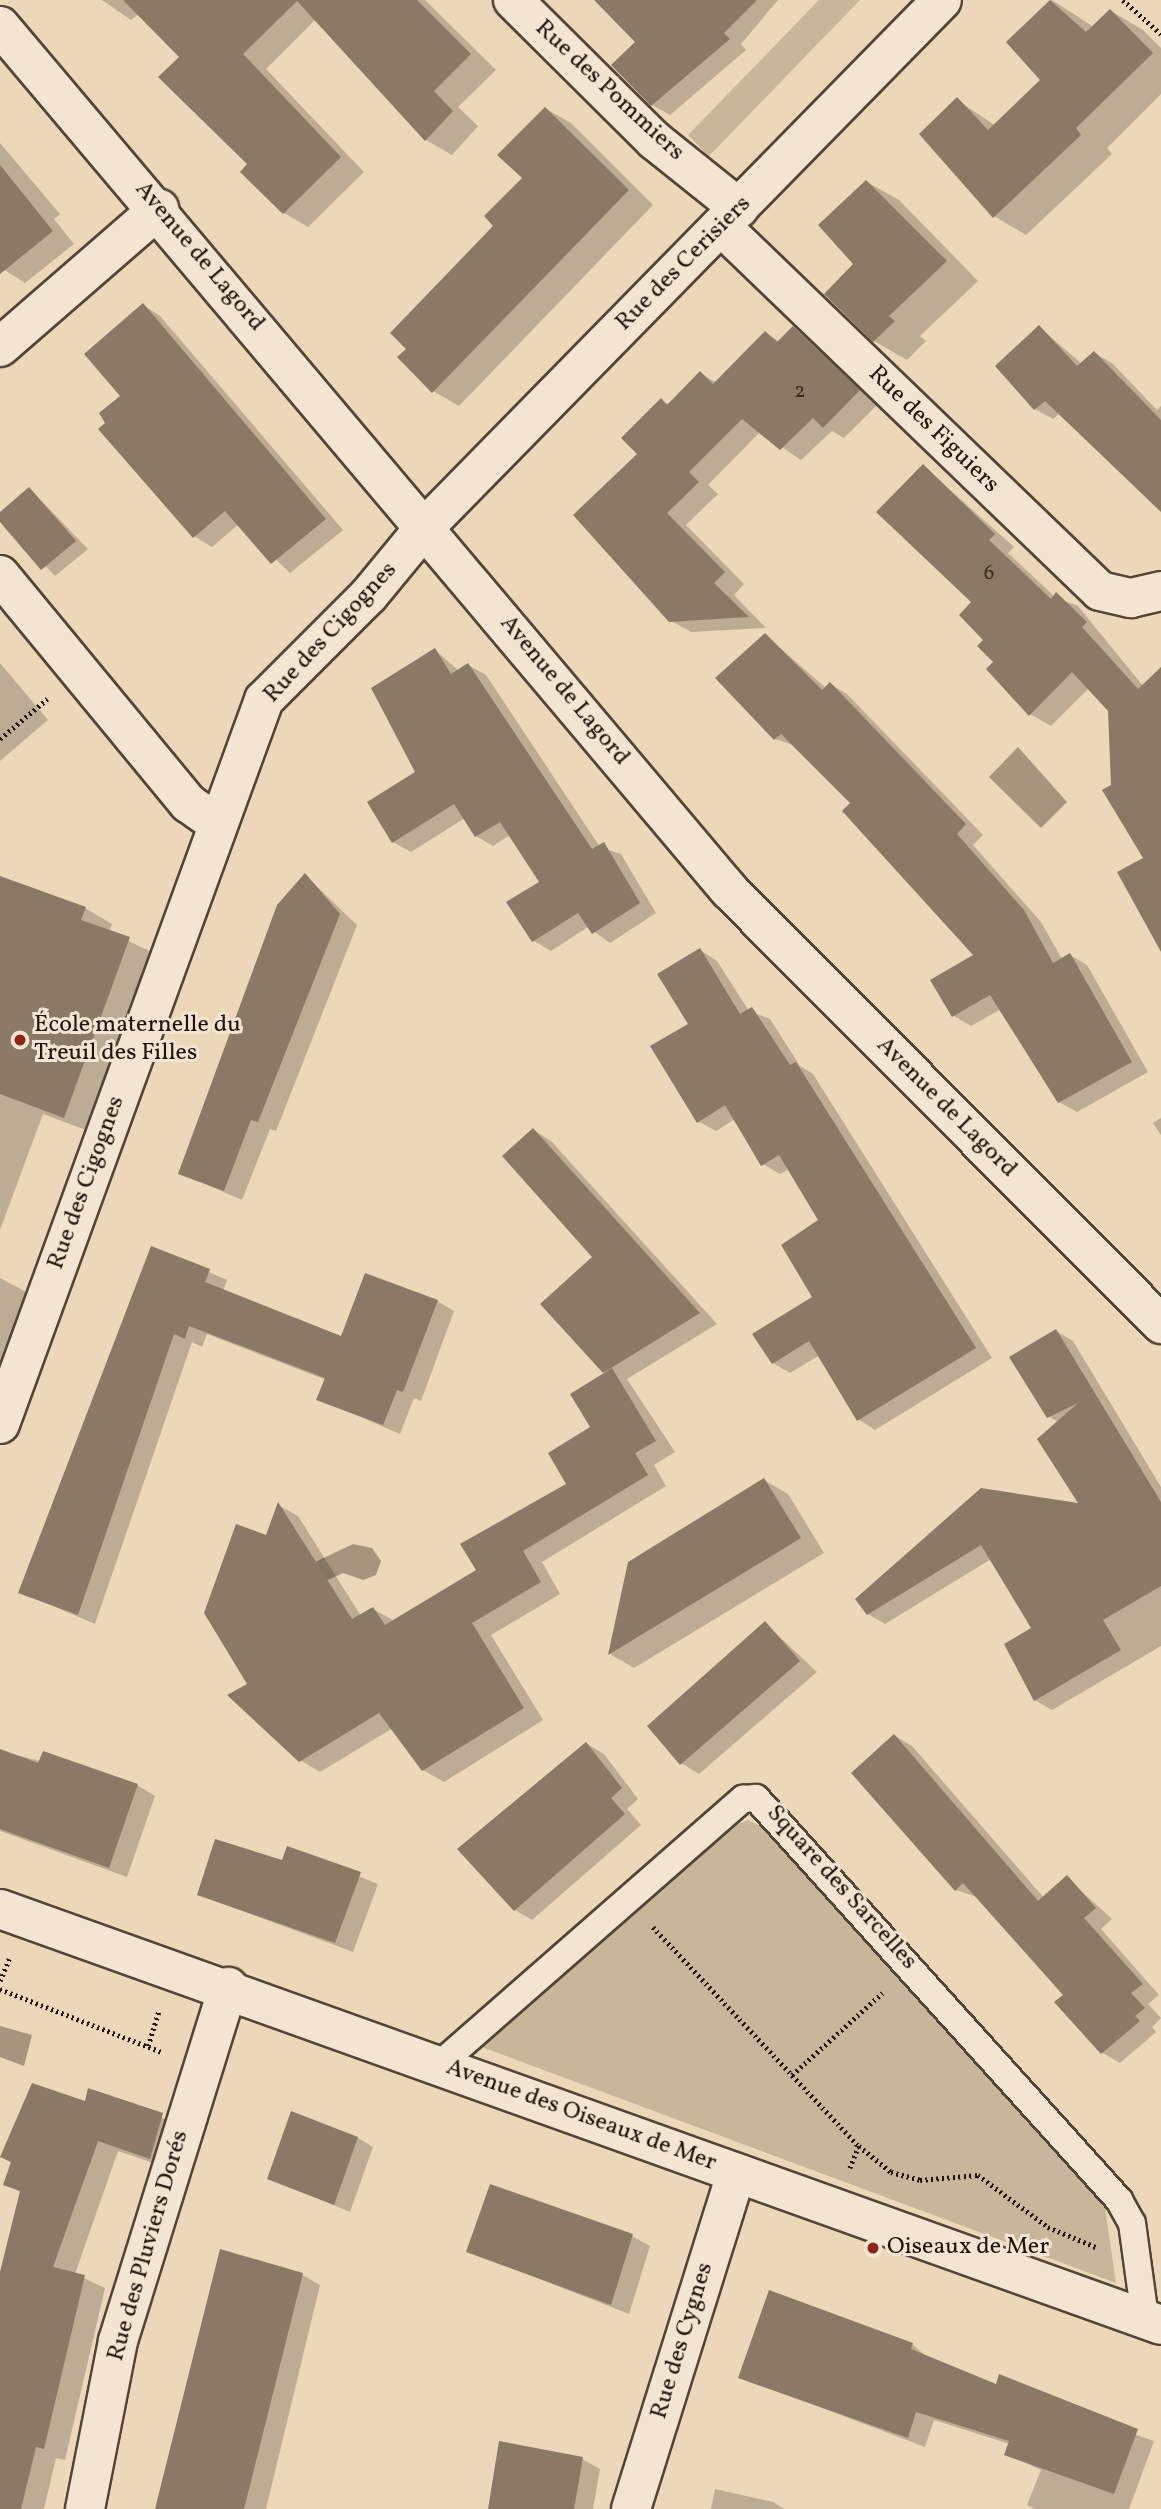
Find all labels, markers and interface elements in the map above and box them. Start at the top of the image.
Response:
street label: Rue des Pommiers [528,14,690,168]
street label: Avenue de Lagord [128,176,270,338]
street label: Rue des Cerisiers [610,190,758,338]
street label: Rue des Figuiers [862,360,1004,500]
house number: 2 [794,379,806,405]
street label: Rue des Cigognes [258,557,404,709]
house number: 6 [984,561,994,587]
street label: Avenue de Lagord [493,610,635,772]
place label: École maternelle du Treuil des Filles [34,1012,241,1068]
marker: École maternelle du Treuil des Filles [12,1032,28,1048]
street label: Avenue de Lagord [870,1032,1022,1184]
street label: Rue des Cigognes [42,1092,132,1274]
street label: Square des Sarcelles [760,1800,922,1976]
street label: Avenue des Oiseaux de Mer [442,2054,720,2178]
street label: Rue des Pluviers Dorés [102,2127,196,2365]
place label: Oiseaux de Mer [887,2234,1049,2262]
marker: Oiseaux de Mer [865,2240,881,2256]
street label: Rue des Cygnes [646,2259,720,2423]

